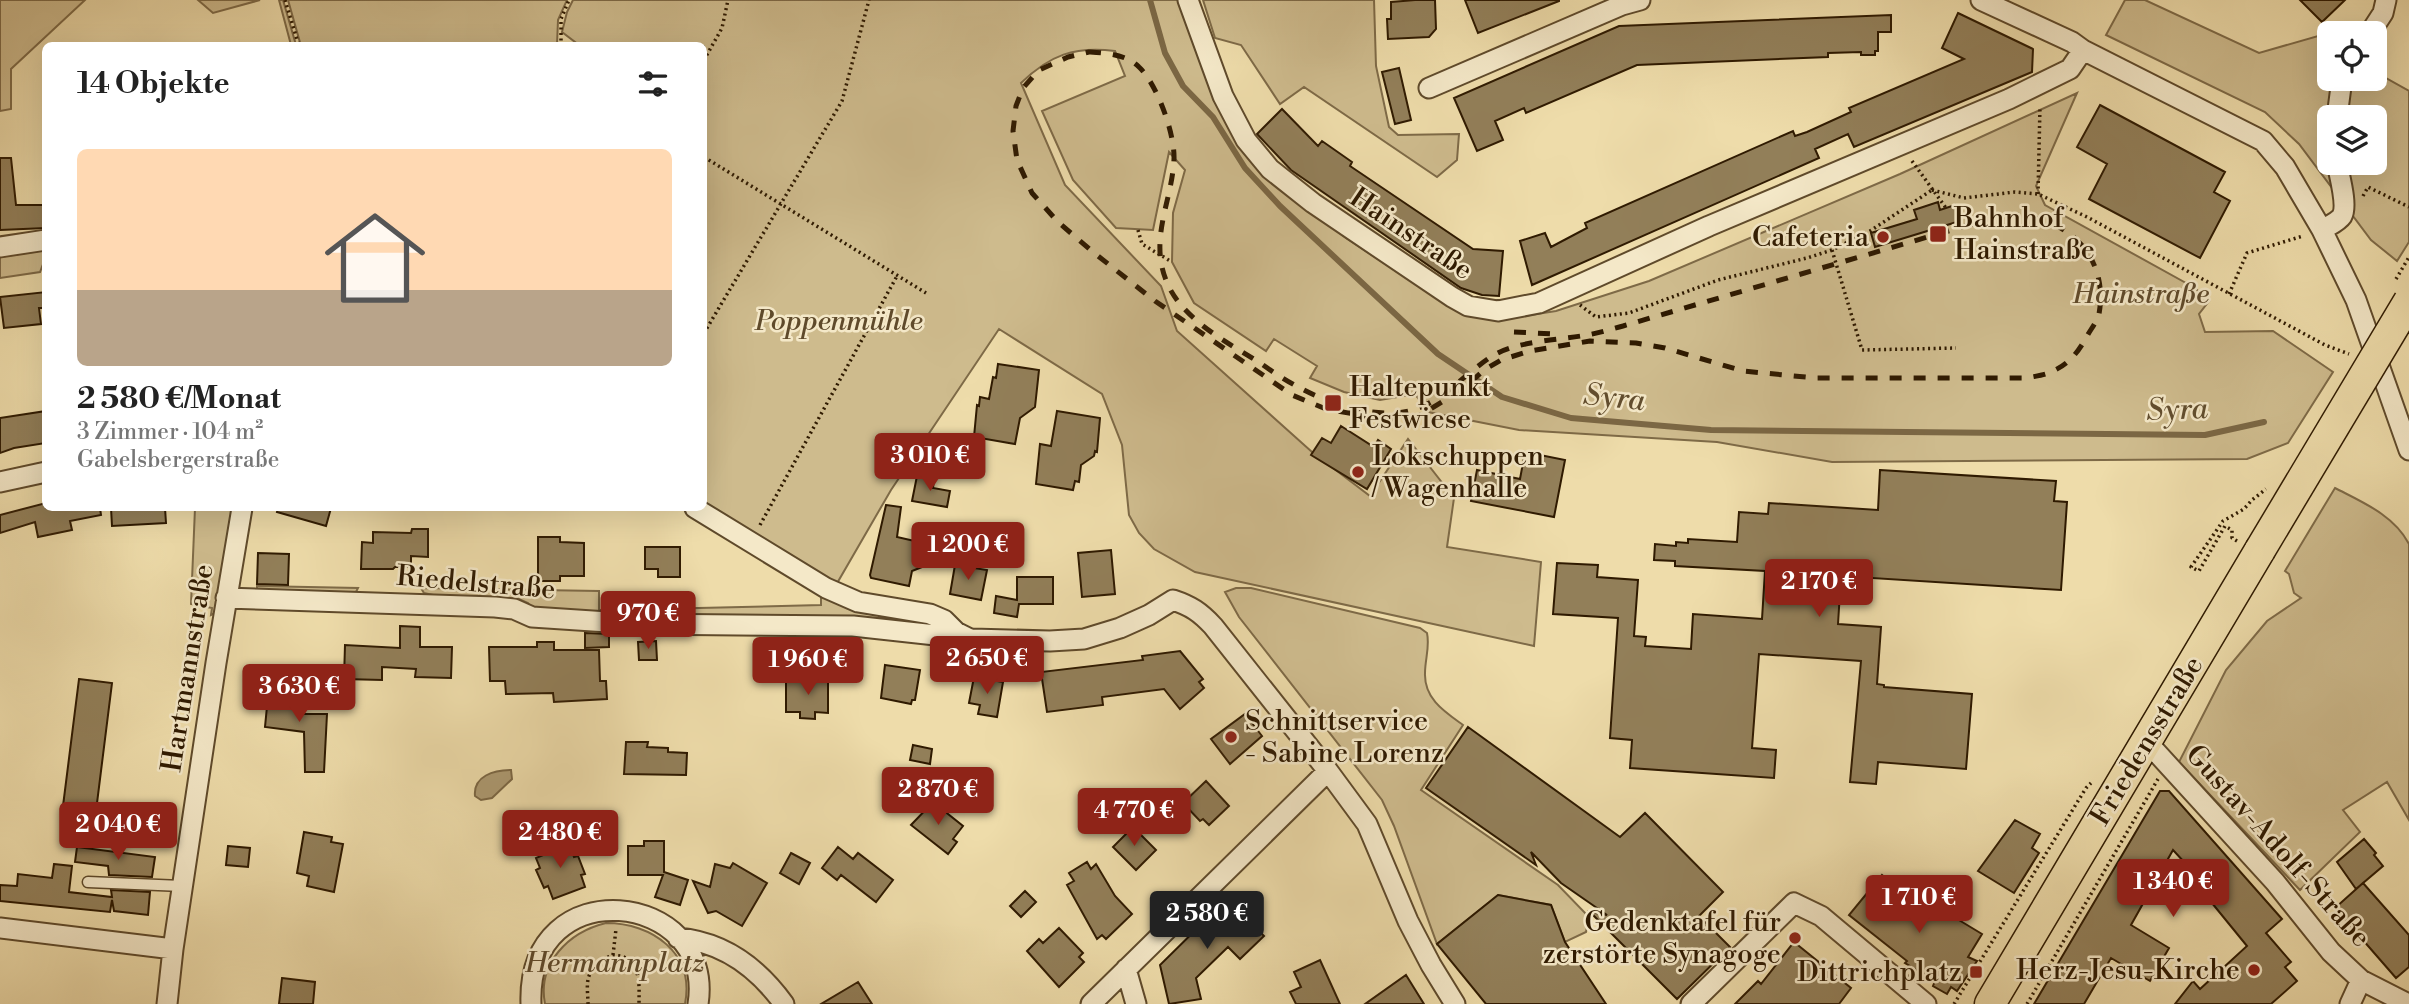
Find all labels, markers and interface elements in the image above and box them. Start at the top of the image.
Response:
map controls [2317,21,2387,175]
button: locate [2317,21,2387,91]
text: 14 Objekte [77,65,230,103]
icon: filters [634,65,672,103]
button: layers [2317,105,2387,175]
street label: Hainstraße [1343,180,1479,288]
icon: home [312,195,438,321]
place label: Bahnhof Hainstraße [1953,201,2095,268]
place label: Cafeteria [1752,220,1870,255]
marker: Bahnhof Hainstraße [1928,224,1948,244]
marker: Cafeteria [1875,229,1891,245]
park label: Hainstraße [2072,277,2209,312]
park label: Poppenmühle [754,304,923,339]
place label: Haltepunkt Festwiese [1349,370,1491,437]
water label: Syra [1581,376,1647,420]
text: 2 580 €/Monat [77,380,281,418]
water label: Syra [2146,390,2209,430]
marker: Haltepunkt Festwiese [1323,393,1343,413]
text: 3 Zimmer · 104 m² [77,418,263,446]
pin: 3 010 € [865,434,995,493]
place label: Lokschuppen / Wagenhalle [1371,439,1544,506]
text: 3 010 € [890,442,970,470]
text: Gabelsbergerstraße [77,446,279,474]
marker: Lokschuppen / Wagenhalle [1350,464,1366,480]
pin: 1 200 € [903,522,1033,582]
text: 1 200 € [927,531,1009,559]
street label: Riedelstraße [395,559,557,607]
pin: 2 170 € [1754,560,1884,619]
street label: Hartmannstraße [154,562,222,774]
text: 2 170 € [1781,568,1857,596]
pin: 970 € [599,592,697,651]
text: 970 € [617,600,679,628]
pin: 2 650 € [922,636,1052,696]
pin: 1 960 € [743,638,873,697]
text: 2 650 € [946,645,1028,673]
text: 1 960 € [768,646,848,674]
street label: Friedensstraße [2083,650,2211,832]
pin: 3 630 € [234,664,364,724]
text: 3 630 € [258,673,340,701]
place label: Schnittservice - Sabine Lorenz [1245,704,1444,771]
marker: Schnittservice - Sabine Lorenz [1223,729,1239,745]
street label: Gustav-Adolf-Straße [2178,738,2378,954]
pin: 2 870 € [873,768,1003,827]
text: 2 870 € [898,776,978,804]
pin: 4 770 € [1069,788,1199,848]
text: 4 770 € [1094,797,1174,825]
pin: 2 040 € [53,802,183,862]
pin: 2 480 € [495,810,625,870]
text: 2 040 € [75,811,161,839]
text: 2 480 € [518,819,602,847]
pin: 1 340 € [2108,860,2238,919]
text: 1 340 € [2133,868,2213,896]
pin: 1 710 € [1854,876,1984,935]
text: 1 710 € [1882,884,1956,912]
pin: 2 580 € [1142,892,1272,951]
text: 2 580 € [1166,900,1248,928]
place label: Gedenktafel für zerstörte Synagoge [1542,905,1781,972]
marker: Gedenktafel für zerstörte Synagoge [1787,930,1803,946]
park label: Hermannplatz [524,946,705,981]
place label: Herz-Jesu-Kirche [2016,953,2240,988]
place label: Dittrichplatz [1797,955,1962,990]
marker: Herz-Jesu-Kirche [2246,962,2262,978]
marker: Dittrichplatz [1968,964,1984,980]

